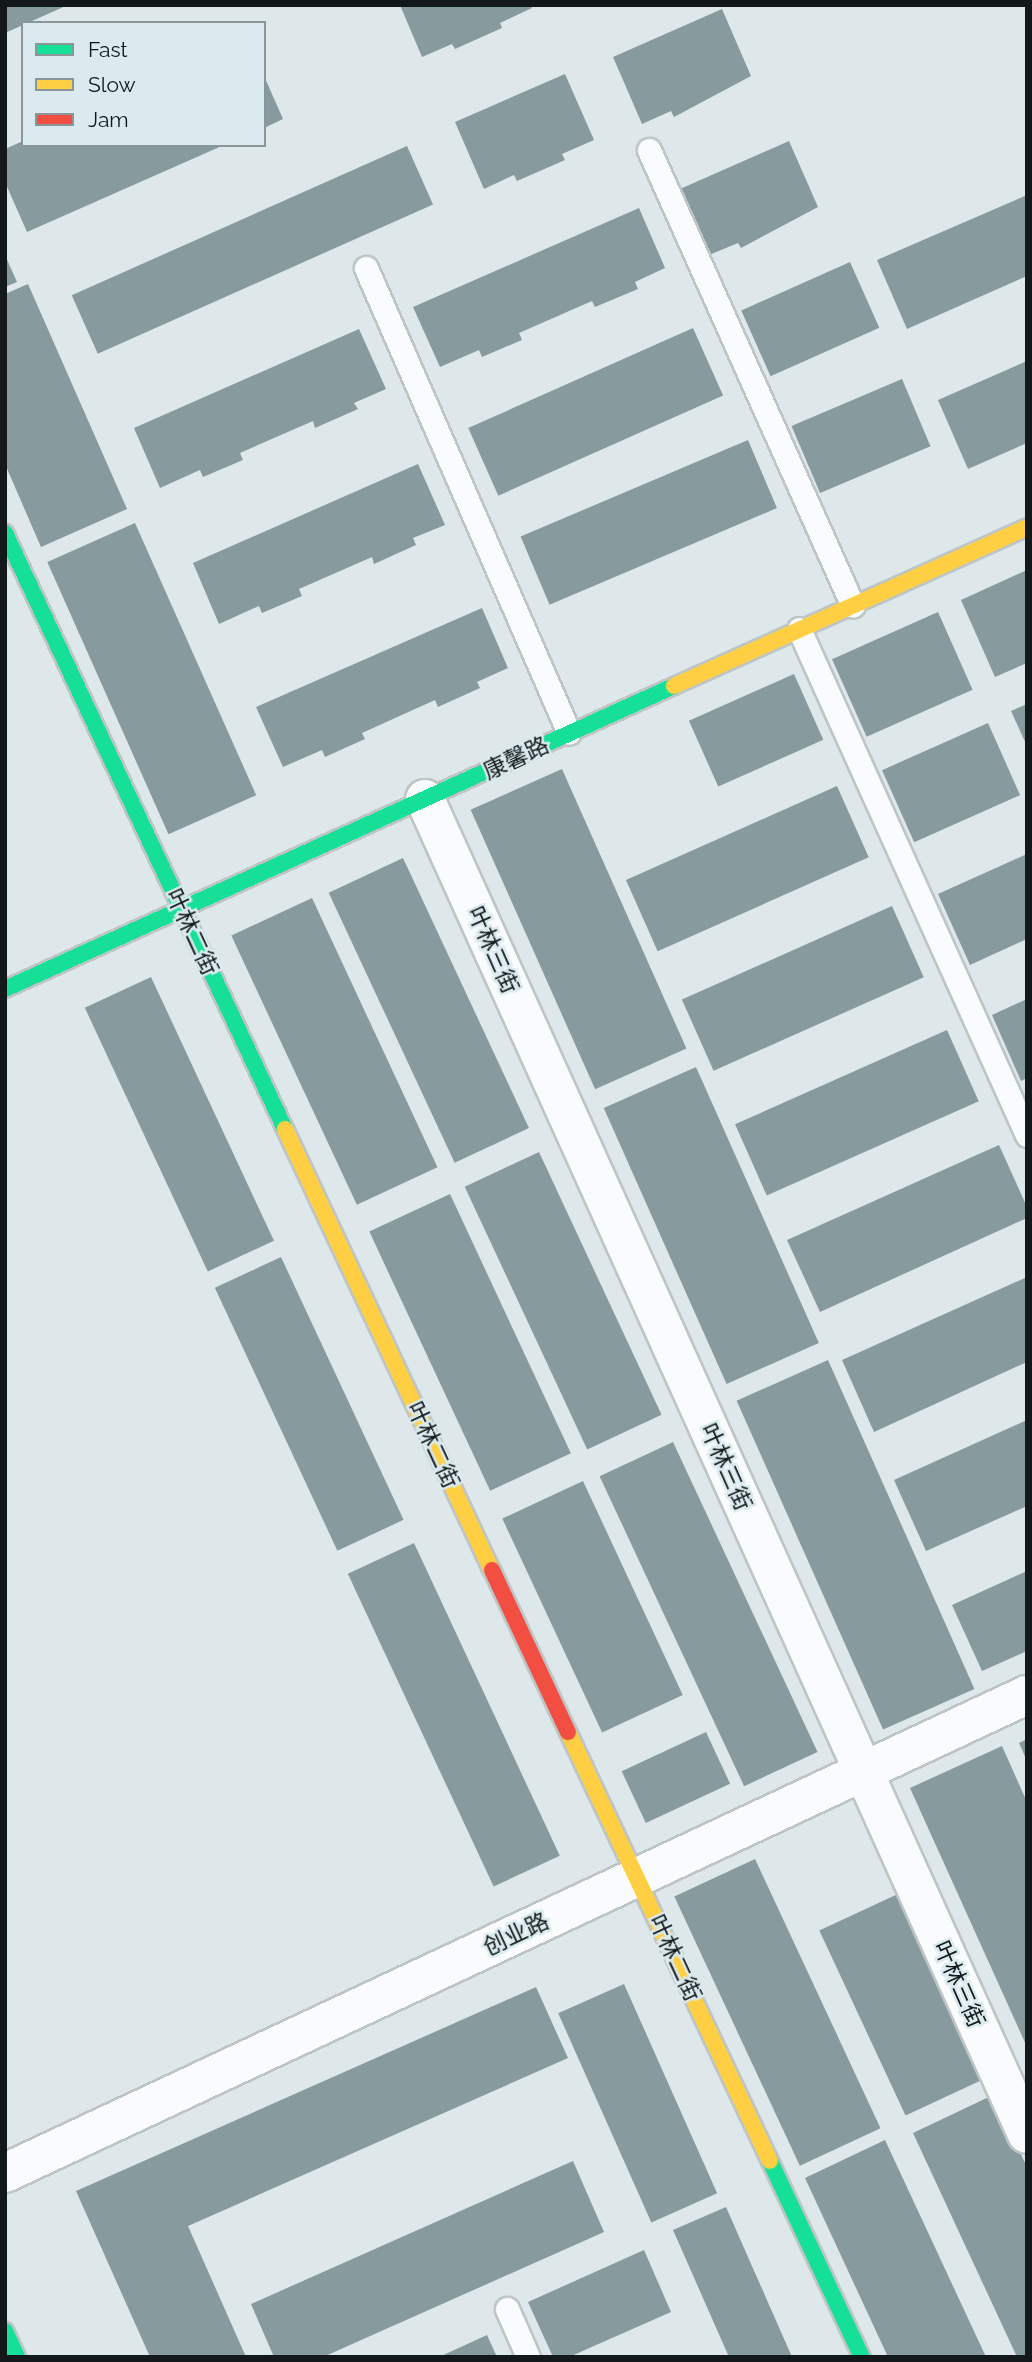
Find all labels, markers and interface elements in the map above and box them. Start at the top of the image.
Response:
legend [21,21,266,147]
text: Fast [88,37,128,62]
text: Slow [88,72,136,97]
text: Jam [88,107,129,132]
street label: 康馨路 [479,731,553,785]
street label: 叶林二街 [160,884,224,980]
street label: 叶林三街 [462,902,524,998]
street label: 叶林二街 [401,1397,465,1493]
street label: 叶林三街 [695,1419,757,1515]
street label: 创业路 [479,1907,553,1961]
street label: 叶林二街 [643,1910,707,2006]
street label: 叶林三街 [928,1936,990,2032]

